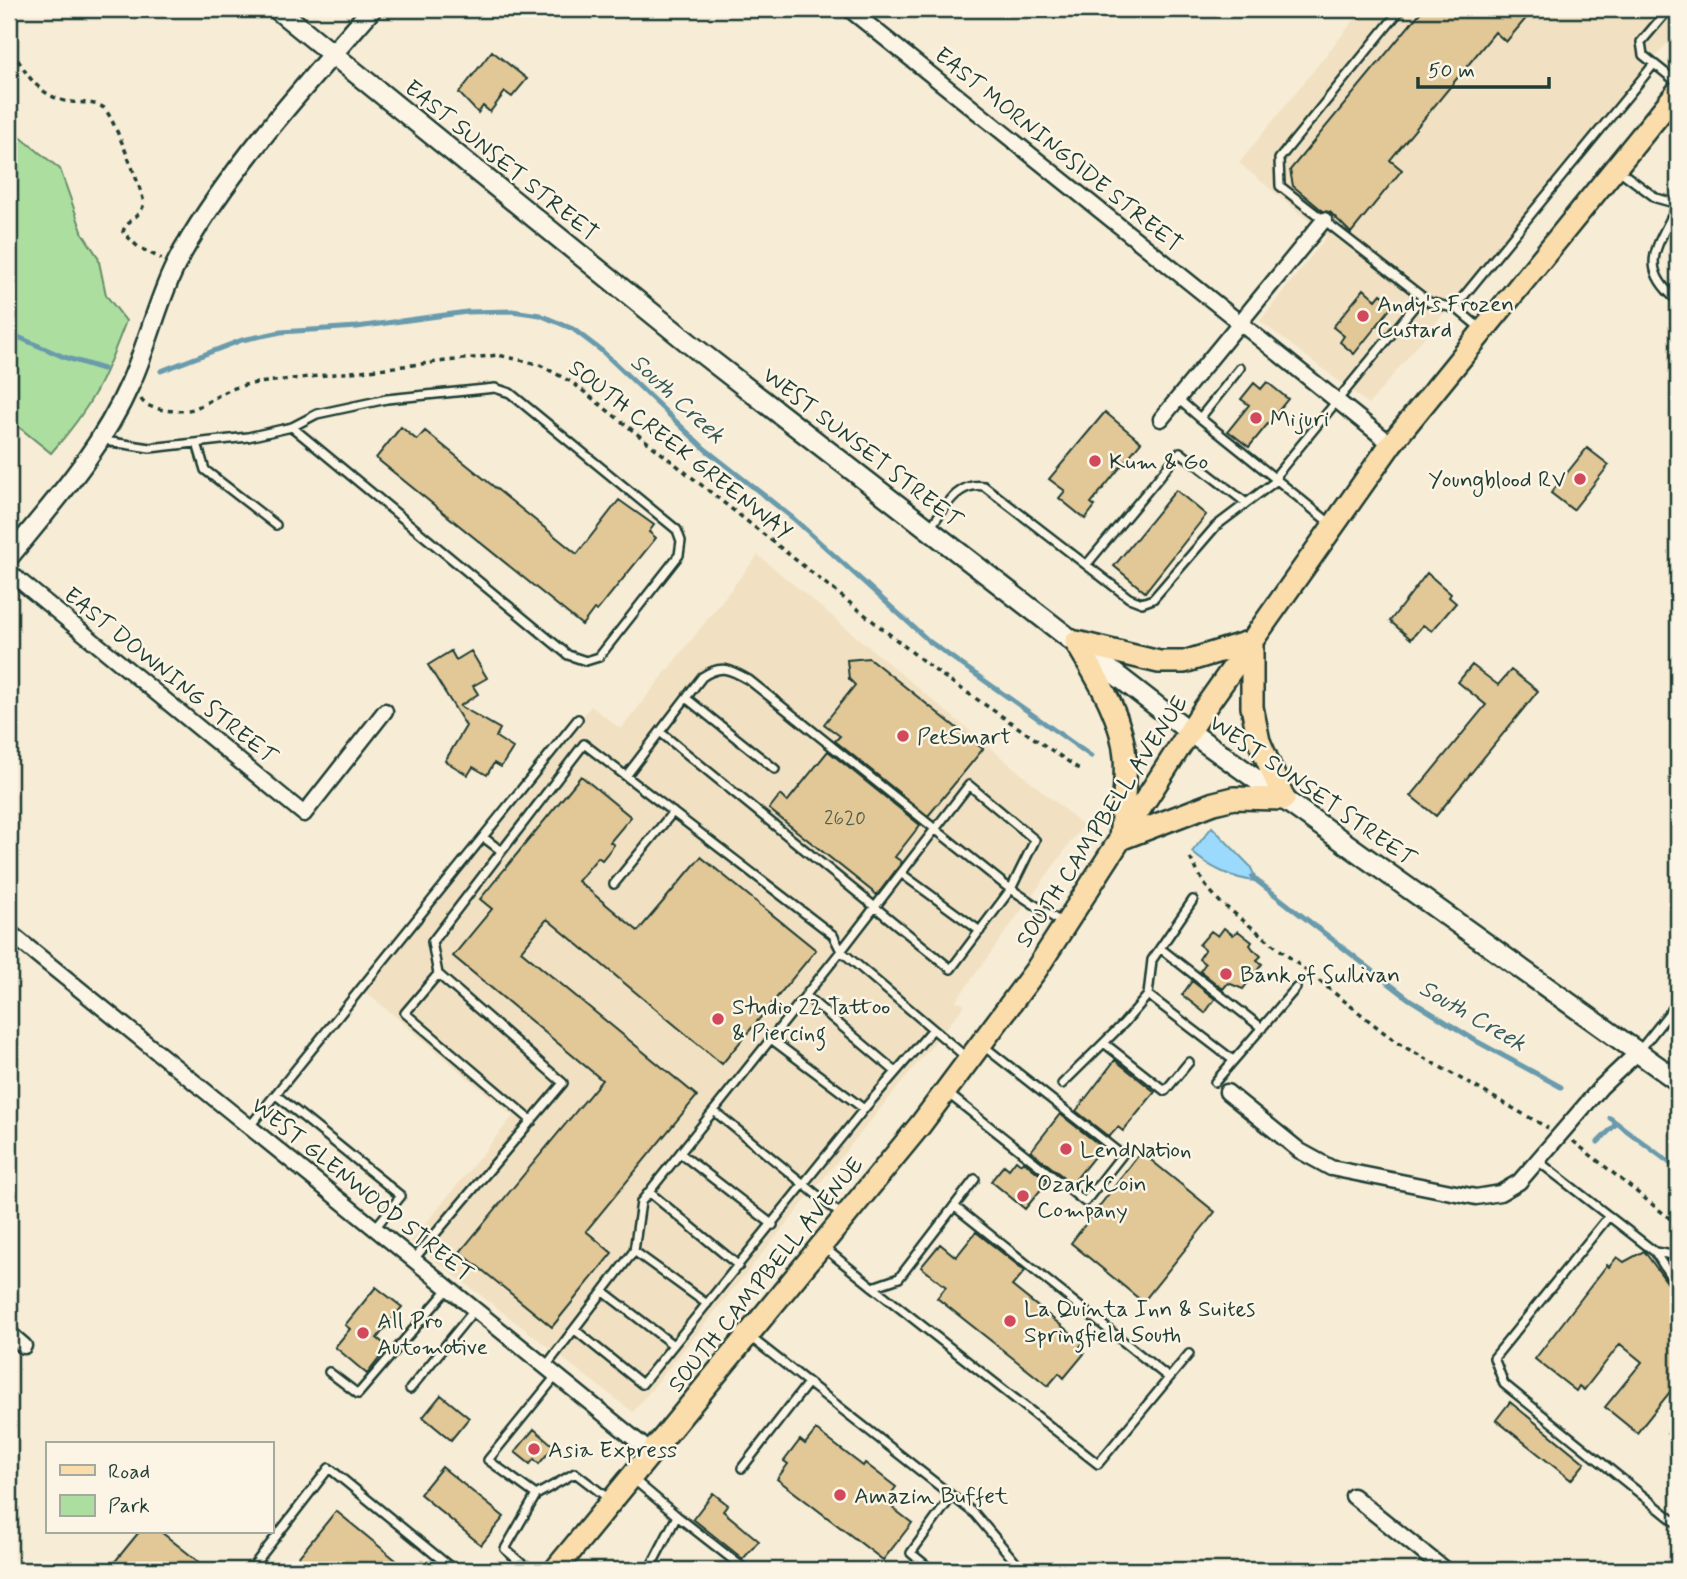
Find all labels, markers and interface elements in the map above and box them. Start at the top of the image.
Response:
street label: EAST MORNINGSIDE STREET [928,41,1188,260]
scale bar [1418,46,1549,90]
text: 50 m [1428,57,1475,85]
street label: EAST SUNSET STREET [398,74,604,249]
place label: Andy's Frozen Custard [1377,290,1514,346]
marker: Andy's Frozen Custard [1355,308,1371,324]
water label: South Creek [623,347,731,451]
street label: SOUTH CREEK GREENWAY [562,354,798,548]
street label: WEST SUNSET STREET [756,361,969,537]
place label: Mijuri [1270,405,1329,435]
marker: Mijuri [1248,410,1264,426]
place label: Kum & Go [1109,448,1208,478]
marker: Kum & Go [1087,453,1103,469]
place label: Youngblood RV [1428,466,1566,498]
marker: Youngblood RV [1572,471,1588,487]
street label: EAST DOWNING STREET [57,581,284,773]
street label: SOUTH CAMPBELL AVENUE [1010,690,1196,954]
street label: WEST SUNSET STREET [1203,709,1422,875]
place label: PetSmart [917,723,1011,753]
marker: PetSmart [895,728,911,744]
house number: 2620 [824,806,866,831]
place label: Bank of Sullivan [1240,961,1400,991]
marker: Bank of Sullivan [1218,966,1234,982]
water label: South Creek [1413,973,1531,1059]
place label: Studio 22 Tattoo & Piercing [732,993,890,1051]
marker: Studio 22 Tattoo & Piercing [710,1011,726,1027]
street label: WEST GLENWOOD STREET [244,1091,479,1290]
place label: LendNation [1080,1136,1192,1166]
marker: LendNation [1058,1141,1074,1157]
street label: SOUTH CAMPBELL AVENUE [662,1151,871,1399]
place label: Ozark Coin Company [1037,1170,1147,1226]
marker: Ozark Coin Company [1015,1188,1031,1204]
place label: La Quinta Inn & Suites Springfield South [1024,1295,1255,1353]
place label: All Pro Automotive [377,1307,488,1363]
marker: La Quinta Inn & Suites Springfield South [1002,1313,1018,1329]
marker: All Pro Automotive [355,1325,371,1341]
place label: Asia Express [548,1436,677,1466]
marker: Asia Express [526,1441,542,1457]
legend [46,1442,273,1534]
text: Road [108,1458,150,1486]
place label: Amazin Buffet [854,1482,1009,1512]
marker: Amazin Buffet [832,1487,848,1503]
text: Park [108,1492,150,1520]

